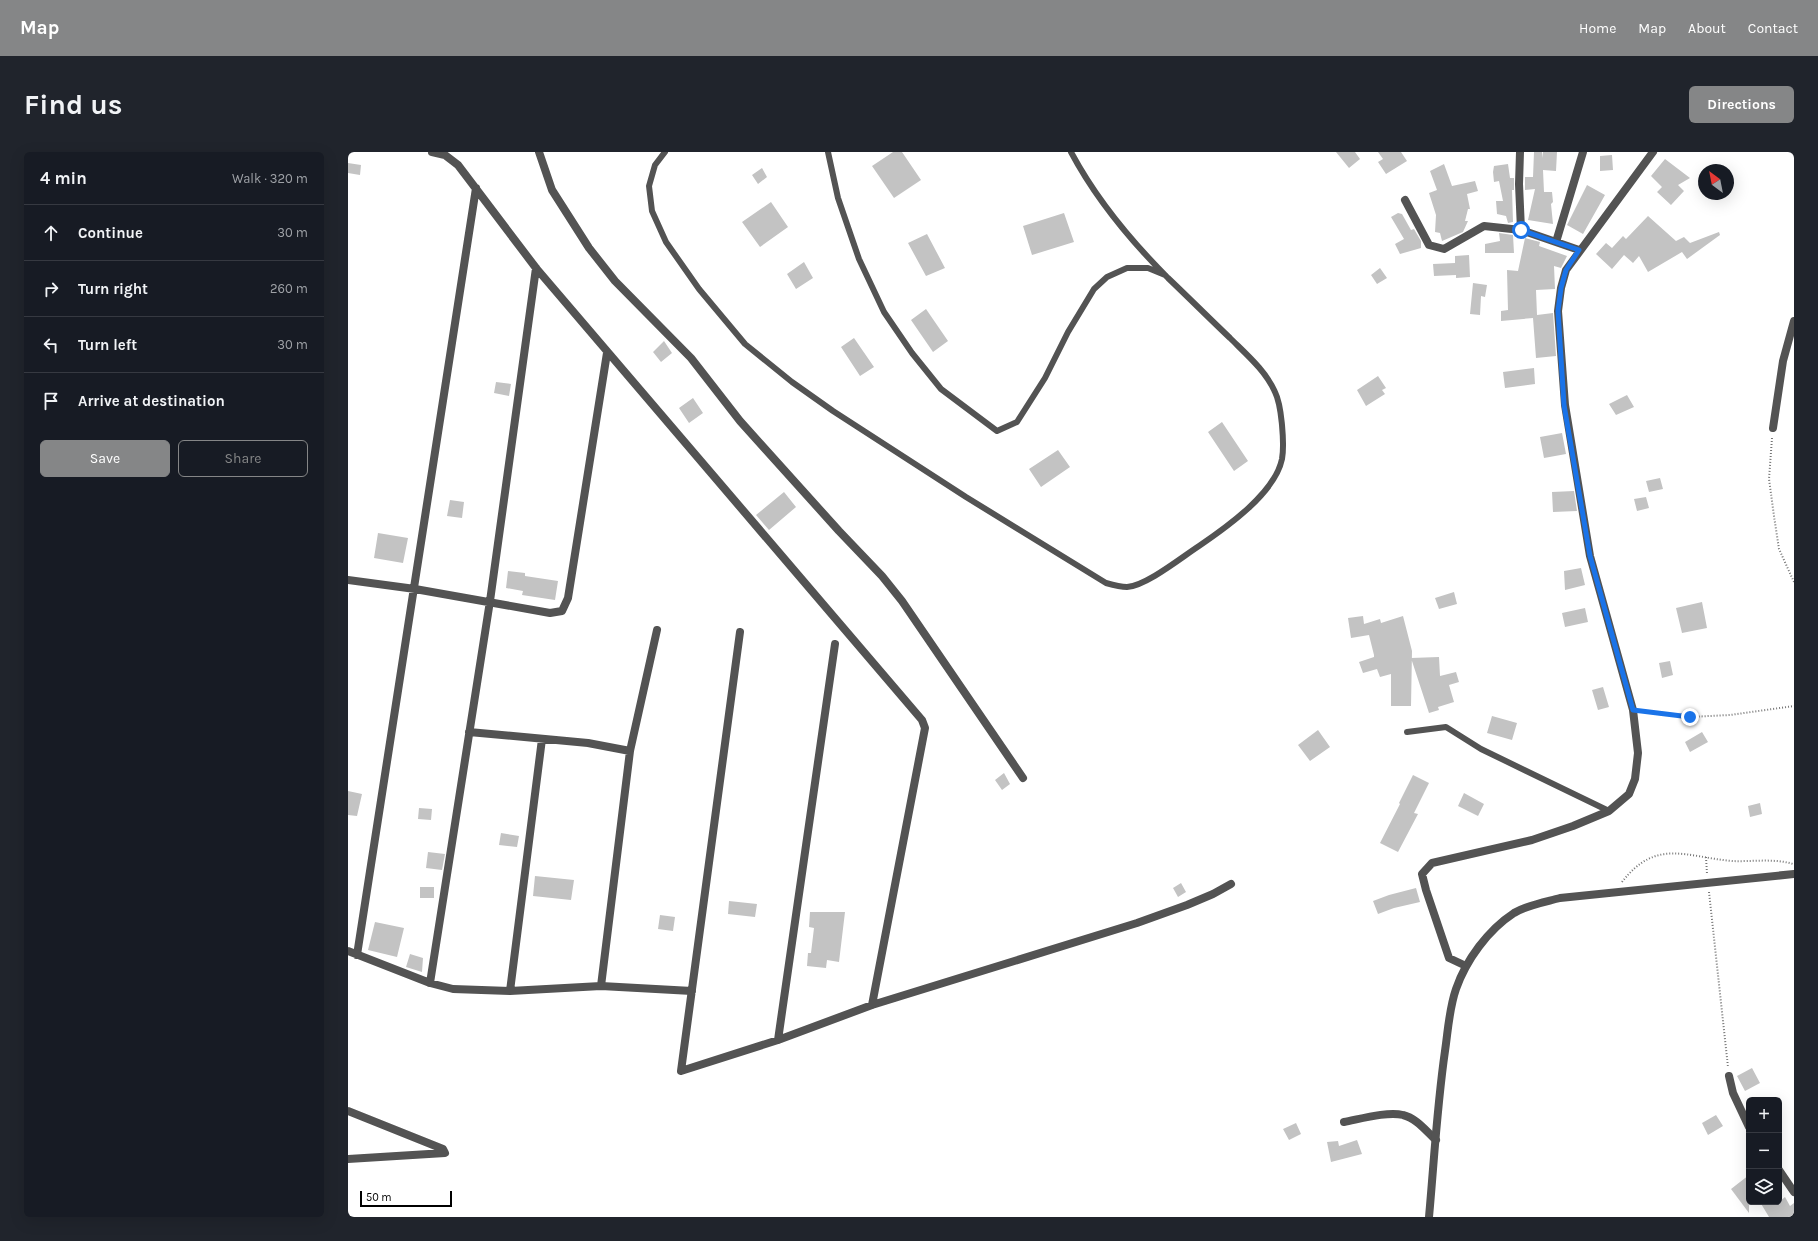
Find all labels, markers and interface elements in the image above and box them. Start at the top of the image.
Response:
text: Map [20,17,59,39]
text: Home [1579,20,1616,37]
text: Map [1638,20,1666,37]
text: About [1688,20,1726,37]
text: Contact [1748,20,1798,37]
button: Directions [1689,86,1794,123]
text: Find us [24,88,123,121]
north arrow [1698,164,1734,200]
text: 4 min [40,168,87,188]
text: Walk · 320 m [232,171,308,186]
route start [1512,221,1530,239]
icon: ahead [40,222,62,244]
text: Continue [78,224,143,242]
text: 30 m [277,225,308,240]
icon: right [40,278,62,300]
text: Turn right [78,280,148,298]
text: 260 m [270,281,308,296]
icon: left [40,334,62,356]
text: Turn left [78,336,137,354]
text: 30 m [277,337,308,352]
icon: arrive [40,390,62,412]
text: Arrive at destination [78,392,225,410]
button: Save [40,440,170,477]
button: Share [178,440,308,477]
route end [1681,708,1699,726]
map controls [1746,1097,1782,1205]
button: + [1746,1097,1782,1133]
button: − [1746,1133,1782,1169]
button: layers [1746,1169,1782,1205]
scale bar [360,1189,452,1208]
text: 50 m [366,1191,392,1204]

